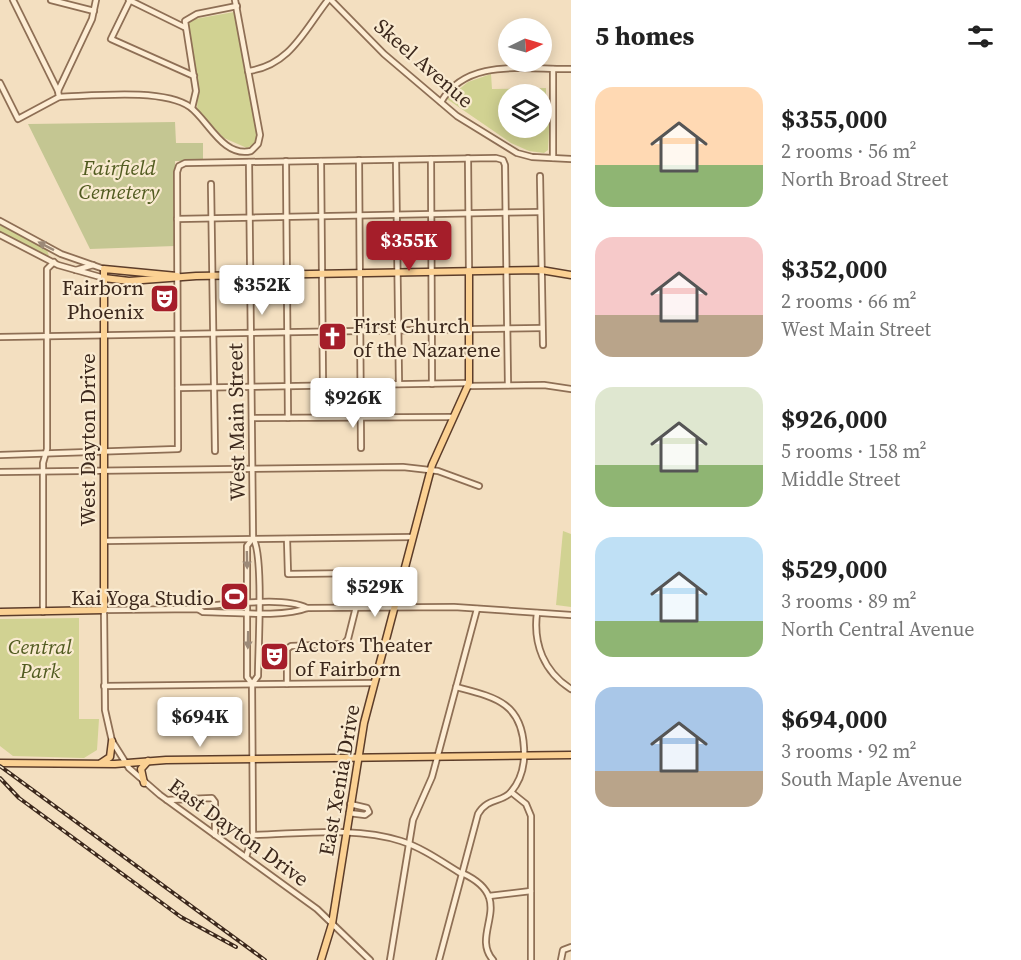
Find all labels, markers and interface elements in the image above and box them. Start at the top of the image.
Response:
street label: Skeel Avenue [368,12,480,114]
north arrow [498,18,552,72]
map controls [498,18,552,138]
text: 5 homes [595,18,694,54]
icon: filters [964,20,997,53]
button: layers [498,84,552,138]
text: $355,000 [781,101,887,137]
icon: home [643,111,715,183]
text: 2 rooms · 56 m² [781,137,917,165]
park label: Fairfield Cemetery [79,153,160,206]
text: North Broad Street [781,165,948,193]
pin: $355K [367,221,451,272]
text: $355K [380,226,438,254]
one-way arrow [37,241,54,251]
text: $352,000 [781,251,887,287]
icon: home [643,261,715,333]
pin: $352K [220,265,304,316]
text: $352K [233,270,291,298]
place label: Fairborn Phoenix [62,273,144,326]
theatre icon: Fairborn Phoenix [149,283,181,315]
text: 2 rooms · 66 m² [781,287,917,315]
place label: First Church of the Nazarene [353,311,501,364]
text: West Main Street [781,315,931,343]
church icon: First Church of the Nazarene [316,321,348,353]
street label: West Main Street [220,343,252,501]
street label: West Dayton Drive [73,353,102,527]
pin: $926K [311,378,395,429]
text: $926K [324,383,382,411]
text: $926,000 [781,401,887,437]
icon: home [643,411,715,483]
text: 5 rooms · 158 m² [781,437,927,465]
text: Middle Street [781,465,900,493]
one-way arrow [242,550,252,569]
text: $529,000 [781,551,887,587]
icon: home [643,561,715,633]
pin: $529K [333,567,417,618]
text: $529K [346,572,404,600]
sports icon: Kai Yoga Studio [219,581,251,613]
place label: Kai Yoga Studio [71,583,214,612]
text: 3 rooms · 89 m² [781,587,917,615]
text: North Central Avenue [781,615,975,643]
one-way arrow [243,630,252,649]
place label: Actors Theater of Fairborn [295,630,432,683]
park label: Central Park [8,632,72,685]
theatre icon: Actors Theater of Fairborn [258,640,290,672]
pin: $694K [158,697,242,748]
text: $694,000 [781,701,887,737]
text: $694K [171,702,229,730]
street label: East Xenia Drive [311,702,367,858]
icon: home [643,711,715,783]
text: 3 rooms · 92 m² [781,737,917,765]
text: South Maple Avenue [781,765,962,793]
street label: East Dayton Drive [163,771,315,893]

